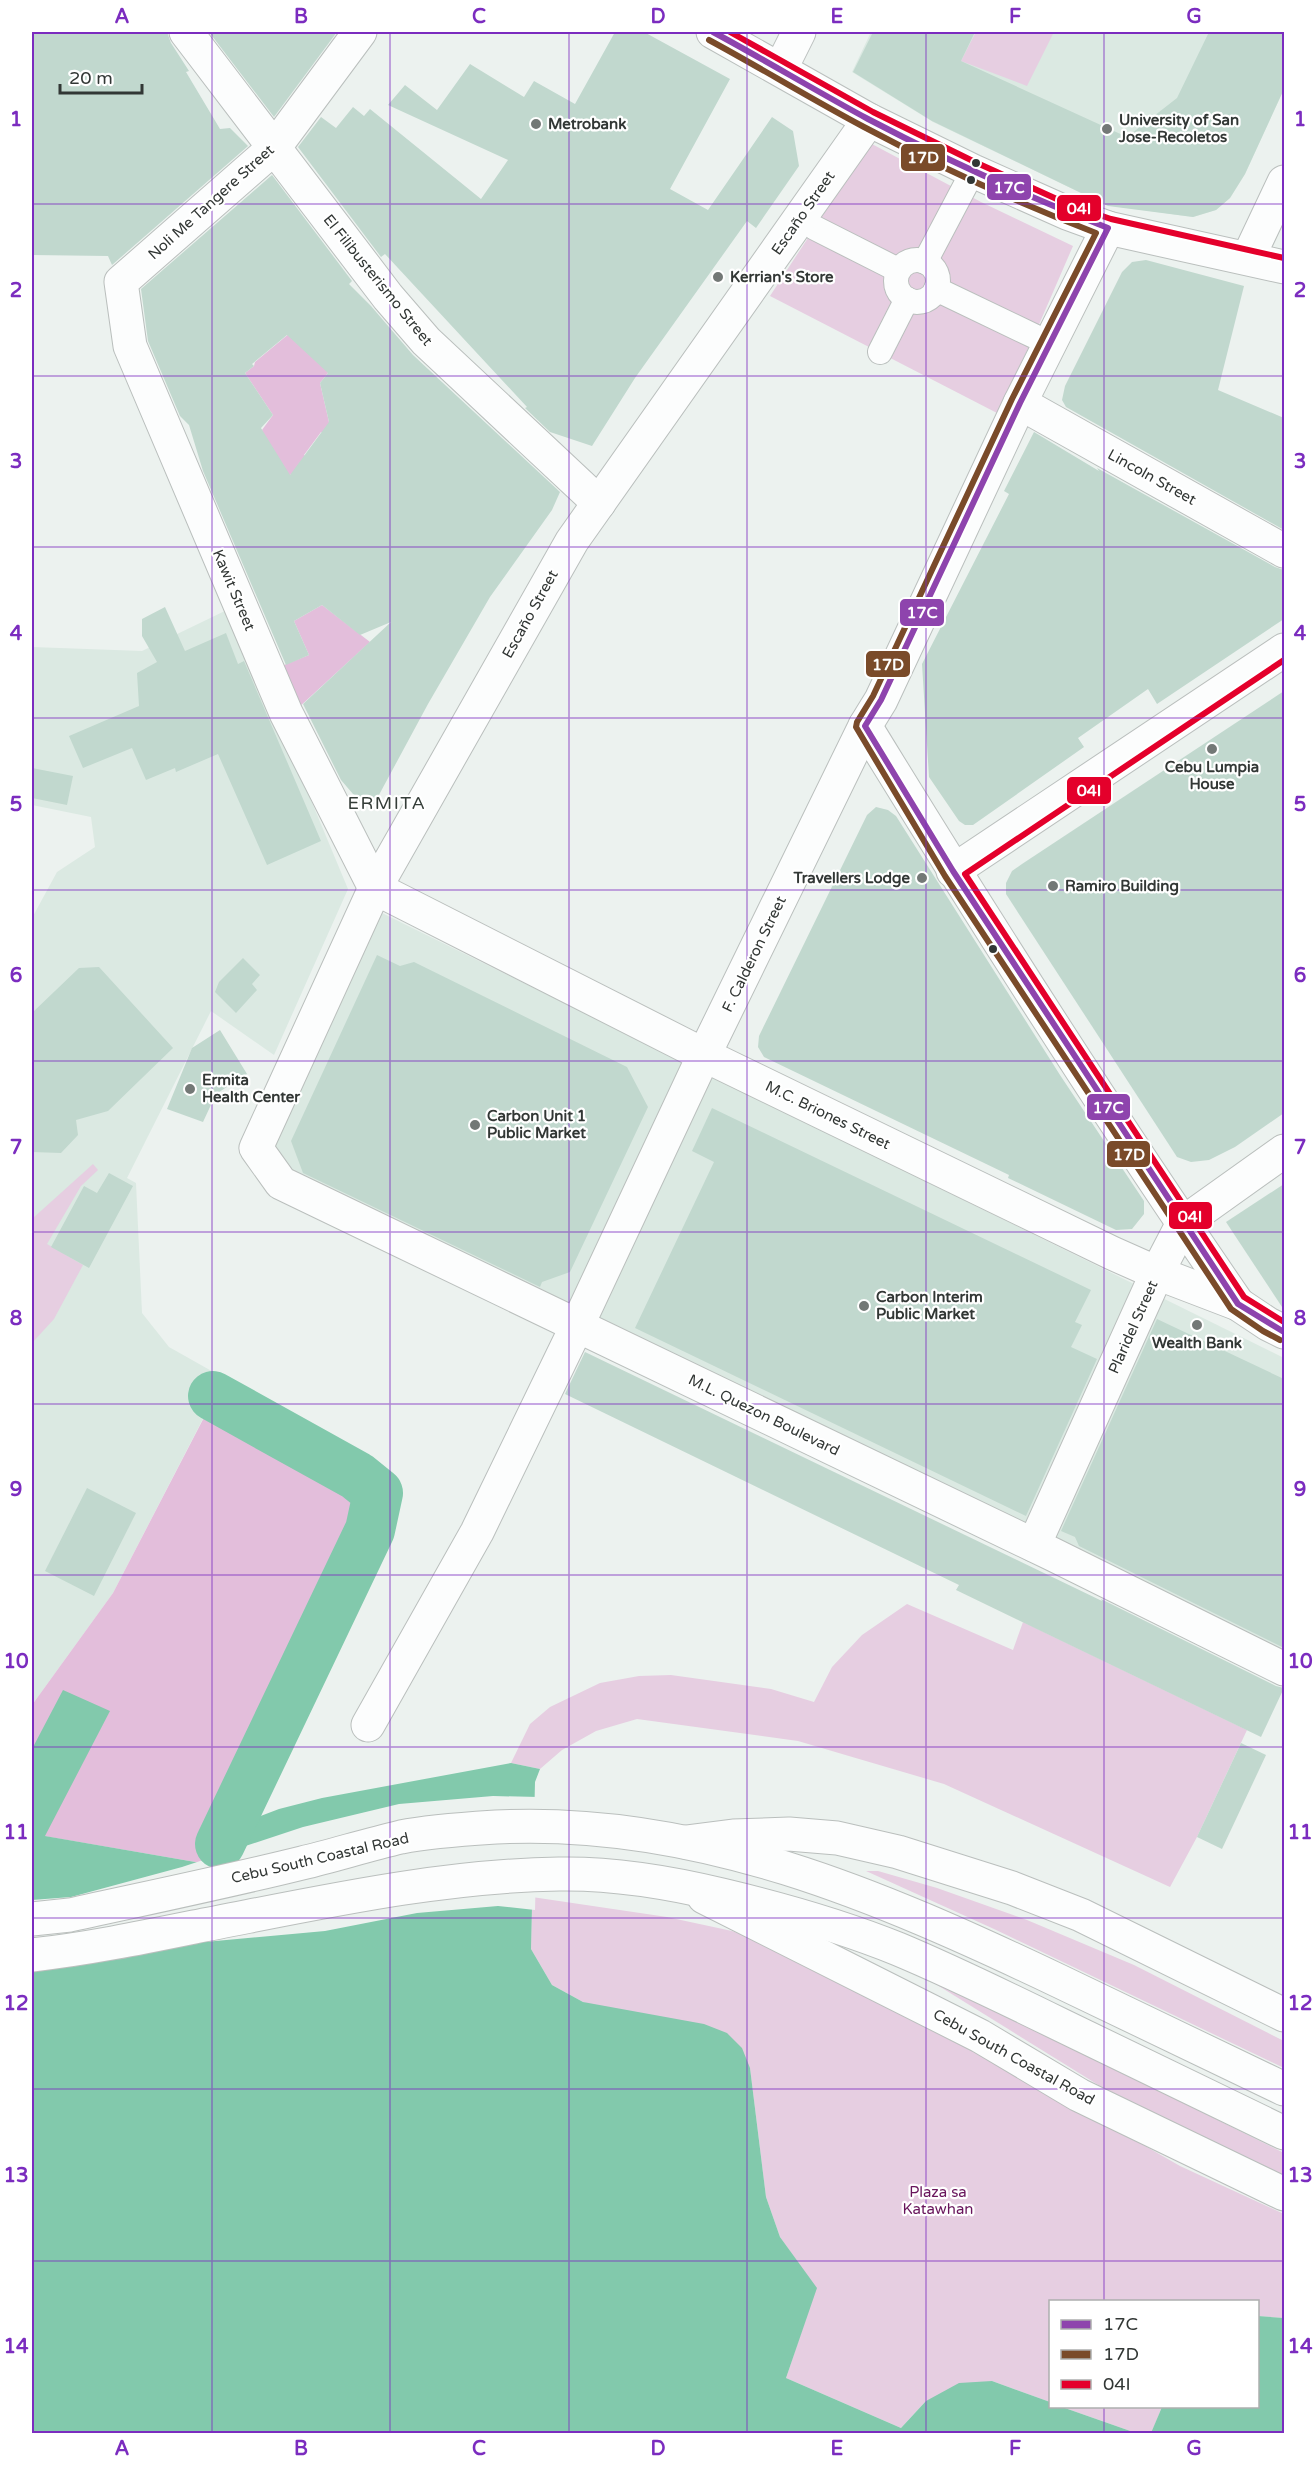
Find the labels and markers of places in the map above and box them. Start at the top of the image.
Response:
place label: University of San Jose-Recoletos [1118,111,1239,146]
place label: Metrobank [548,115,626,133]
marker: Metrobank [529,117,543,131]
marker: University of San Jose-Recoletos [1100,122,1114,136]
unlabelled marker [970,157,982,169]
unlabelled marker [965,174,977,186]
place label: Kerrian's Store [730,268,834,286]
marker: Kerrian's Store [711,270,725,284]
marker: Cebu Lumpia House [1205,742,1219,756]
place label: Cebu Lumpia House [1165,758,1259,793]
place label: Travellers Lodge [792,869,910,888]
marker: Travellers Lodge [915,871,929,885]
place label: Ramiro Building [1065,877,1179,896]
marker: Ramiro Building [1046,879,1060,893]
unlabelled marker [987,943,999,955]
place label: Ermita Health Center [202,1071,300,1106]
marker: Ermita Health Center [183,1082,197,1096]
place label: Carbon Unit 1 Public Market [487,1107,586,1142]
marker: Carbon Unit 1 Public Market [468,1118,482,1132]
place label: Carbon Interim Public Market [876,1288,983,1323]
marker: Carbon Interim Public Market [857,1299,871,1313]
marker: Wealth Bank [1190,1318,1204,1332]
place label: Wealth Bank [1152,1334,1242,1352]

